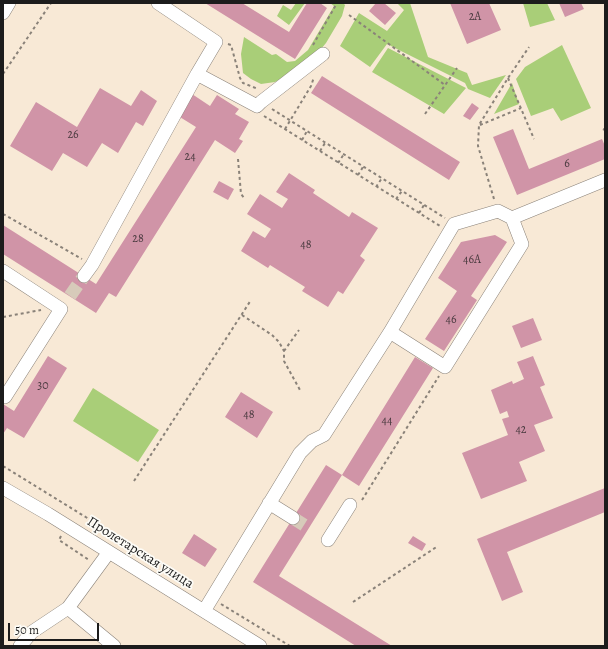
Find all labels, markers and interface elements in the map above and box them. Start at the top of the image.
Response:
house number: 2А [469,10,481,24]
house number: 26 [67,128,79,142]
house number: 24 [184,150,196,164]
house number: 6 [564,157,570,171]
house number: 28 [132,232,144,246]
house number: 48 [300,238,312,252]
house number: 46А [463,253,481,267]
house number: 46 [446,313,456,327]
house number: 30 [37,379,49,393]
house number: 48 [243,408,255,422]
house number: 44 [382,414,392,428]
house number: 42 [515,423,527,437]
street label: Пролетарская улица [84,513,196,593]
scale bar [10,615,101,641]
text: 50 m [15,622,39,638]

